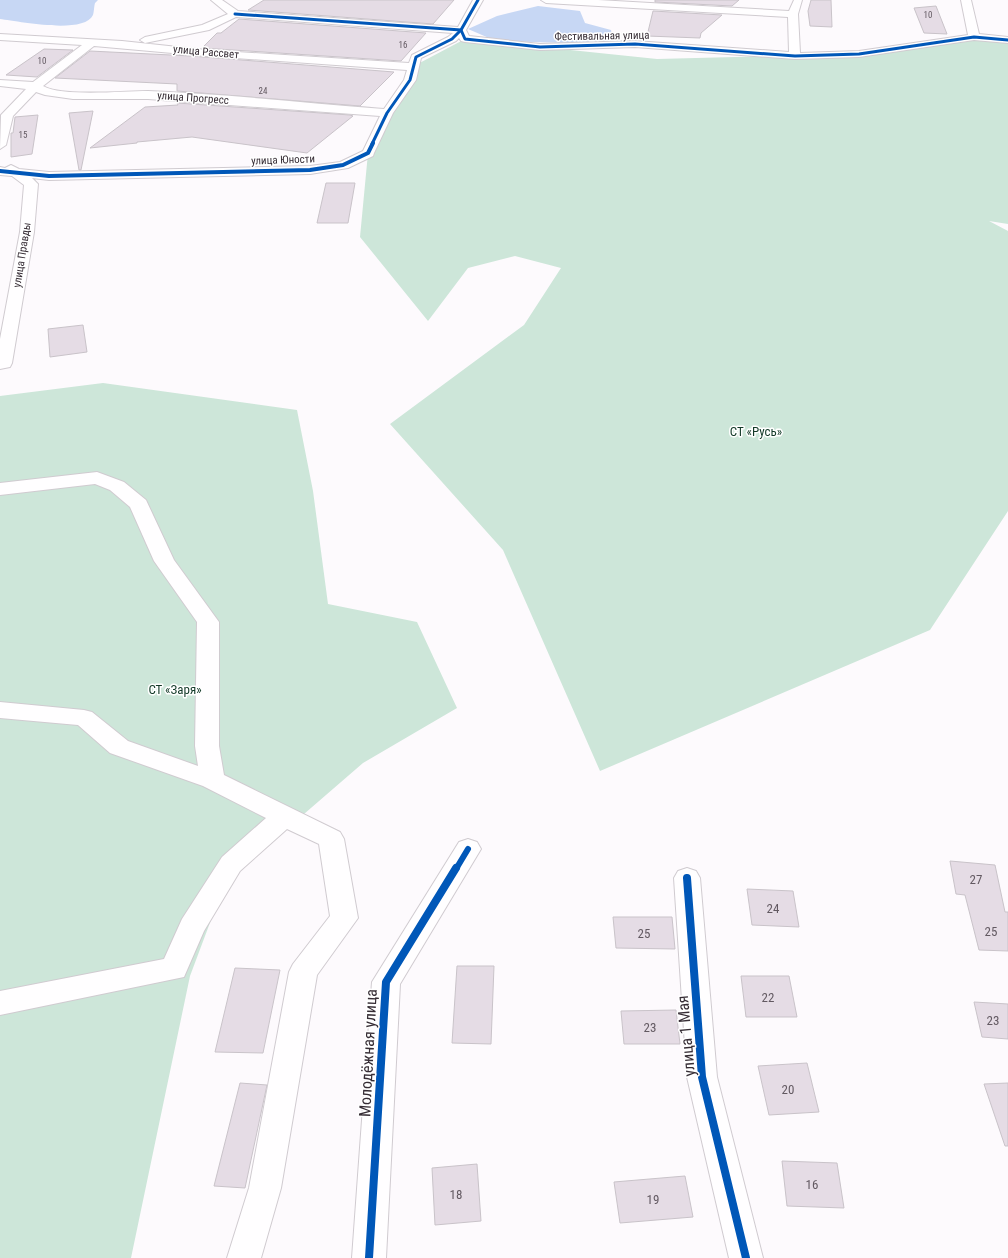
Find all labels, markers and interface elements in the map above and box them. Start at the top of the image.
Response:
house number: 10 [924,10,932,20]
street label: Фестивальная улица [554,29,650,43]
house number: 16 [399,40,407,50]
street label: улица Рассвет [173,43,240,61]
house number: 10 [38,56,46,66]
house number: 24 [259,86,268,96]
street label: улица Прогресс [157,89,229,107]
house number: 15 [19,130,28,140]
street label: улица Юности [251,152,315,168]
street label: улица Правды [10,222,34,288]
park label: СТ «Русь» [730,424,782,439]
park label: СТ «Заря» [148,682,202,697]
house number: 27 [970,872,982,887]
house number: 24 [767,901,780,916]
house number: 25 [985,924,997,939]
house number: 25 [638,926,650,941]
street label: Молодёжная улица [355,988,381,1118]
house number: 22 [762,990,774,1005]
street label: улица 1 Мая [673,995,699,1077]
house number: 23 [987,1013,999,1028]
house number: 23 [644,1020,656,1035]
house number: 20 [782,1082,794,1097]
house number: 16 [806,1177,818,1192]
house number: 18 [450,1187,462,1202]
house number: 19 [647,1192,659,1207]

